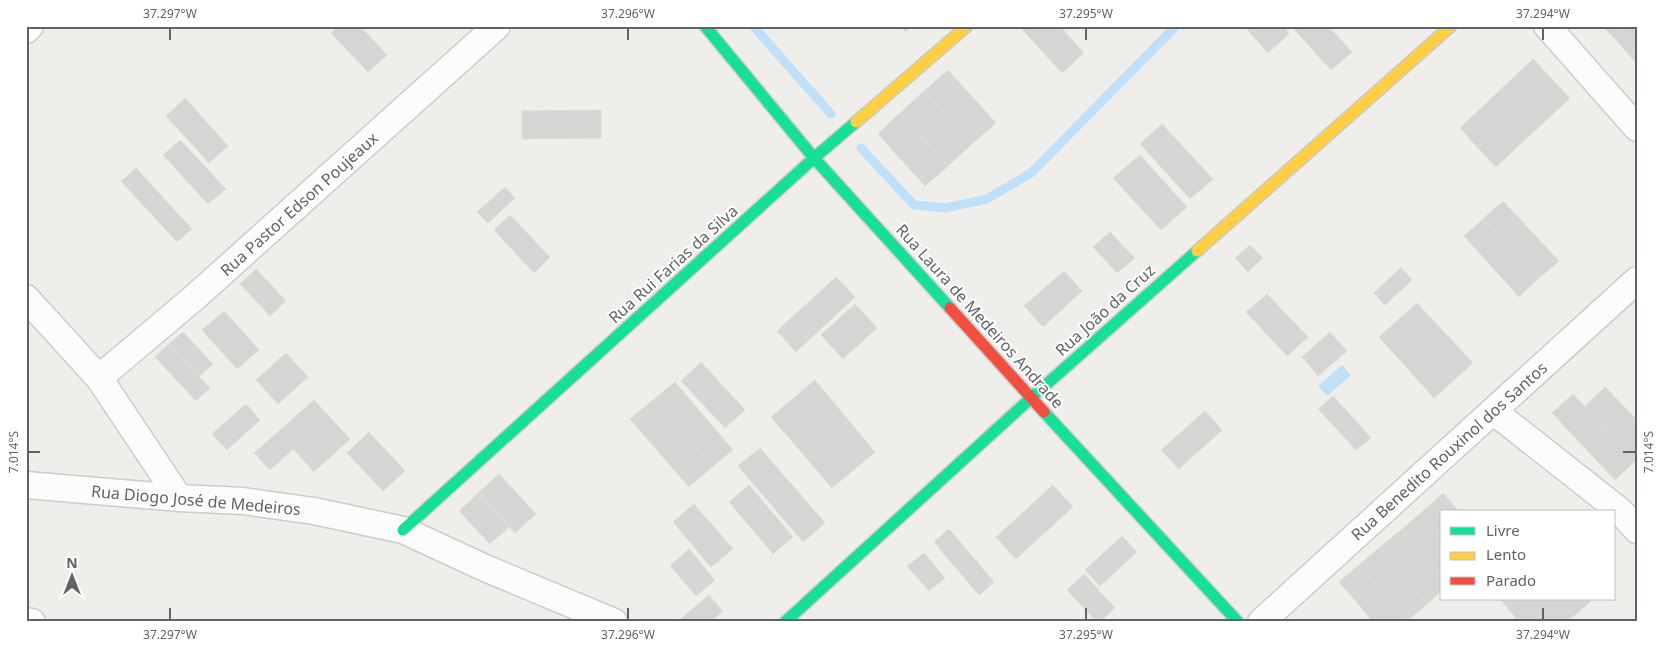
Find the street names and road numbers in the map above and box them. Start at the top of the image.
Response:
street label: Rua Pastor Edson Poujeaux [215,127,383,281]
street label: Rua Rui Farias da Silva [604,200,742,328]
street label: Rua Laura de Medeiros Andrade [891,219,1069,413]
street label: Rua João da Cruz [1050,259,1160,361]
street label: Rua Benedito Rouxinol dos Santos [1346,357,1552,545]
street label: Rua Diogo José de Medeiros [90,480,302,520]

